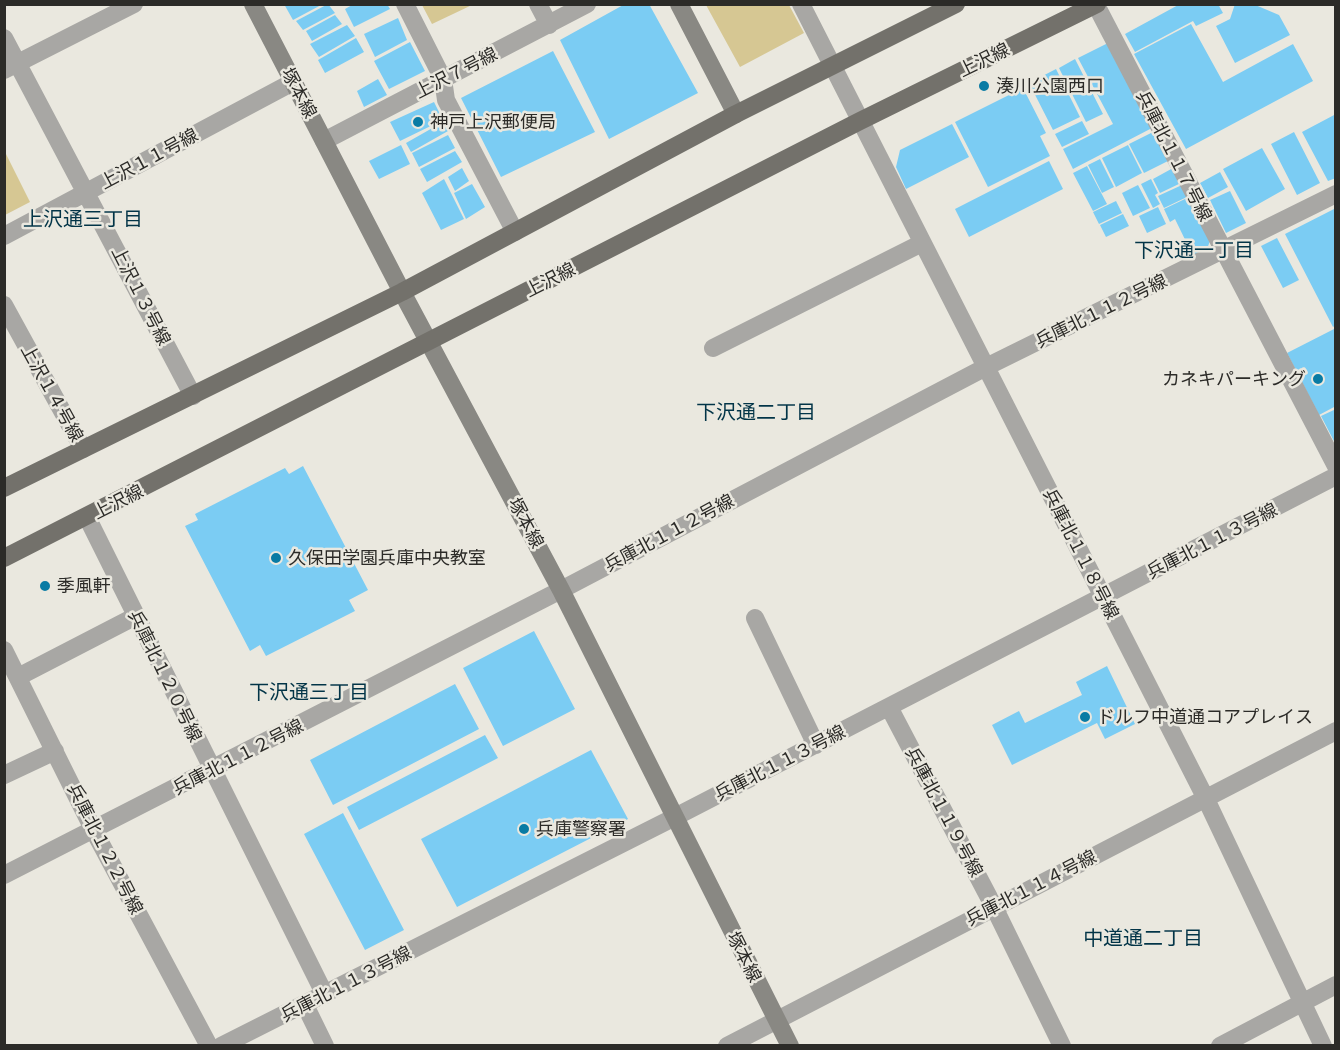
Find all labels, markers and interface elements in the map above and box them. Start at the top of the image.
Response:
street label: 上沢線 [955,38,1013,82]
street label: 上沢７号線 [411,43,501,103]
street label: 塚本線 [277,64,321,122]
place label: 湊川公園西口 [996,75,1104,97]
marker: 湊川公園西口 [977,79,991,93]
street label: 兵庫北１１７号線 [1132,87,1216,225]
place label: 神戸上沢郵便局 [430,111,556,133]
marker: 神戸上沢郵便局 [411,115,425,129]
street label: 上沢１１号線 [96,124,202,194]
district label: 上沢通三丁目 [23,207,143,231]
district label: 下沢通一丁目 [1134,238,1254,262]
street label: 上沢１３号線 [107,243,175,349]
street label: 上沢線 [521,258,579,302]
street label: 兵庫北１１２号線 [1032,270,1170,352]
street label: 上沢１４号線 [16,341,88,445]
place label: カネキパーキング [1162,368,1306,390]
marker: カネキパーキング [1311,372,1325,386]
district label: 下沢通二丁目 [696,400,816,424]
street label: 上沢線 [89,480,147,524]
street label: 兵庫北１１８号線 [1039,485,1123,623]
street label: 兵庫北１１２号線 [600,490,738,576]
street label: 塚本線 [504,494,548,552]
street label: 兵庫北１１３号線 [1143,499,1281,583]
place label: 久保田学園兵庫中央教室 [288,547,486,569]
marker: 久保田学園兵庫中央教室 [269,551,283,565]
place label: 季風軒 [57,575,111,597]
marker: 季風軒 [38,579,52,593]
street label: 兵庫北１２０号線 [124,607,206,745]
district label: 下沢通三丁目 [249,680,369,704]
place label: ドルフ中道通コアプレイス [1097,706,1313,728]
marker: ドルフ中道通コアプレイス [1078,710,1092,724]
street label: 兵庫北１１２号線 [169,715,307,799]
street label: 兵庫北１１３号線 [711,721,849,805]
street label: 兵庫北１１９号線 [901,743,987,881]
street label: 兵庫北１２２号線 [63,780,147,918]
place label: 兵庫警察署 [536,818,626,840]
marker: 兵庫警察署 [517,822,531,836]
street label: 兵庫北１１４号線 [962,846,1100,930]
district label: 中道通二丁目 [1083,926,1203,950]
street label: 塚本線 [722,928,766,986]
street label: 兵庫北１１３号線 [277,942,415,1026]

